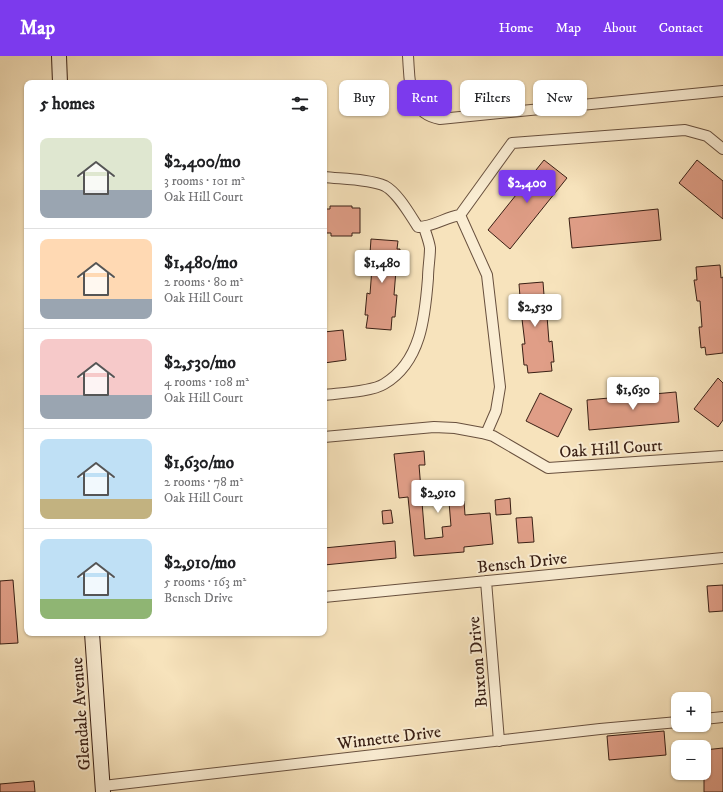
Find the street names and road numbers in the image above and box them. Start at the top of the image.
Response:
street label: Oak Hill Court [559,434,664,464]
street label: Bensch Drive [476,547,568,579]
street label: Buxton Drive [463,615,493,708]
street label: Glendale Avenue [66,657,96,771]
street label: Winnette Drive [335,721,442,755]

